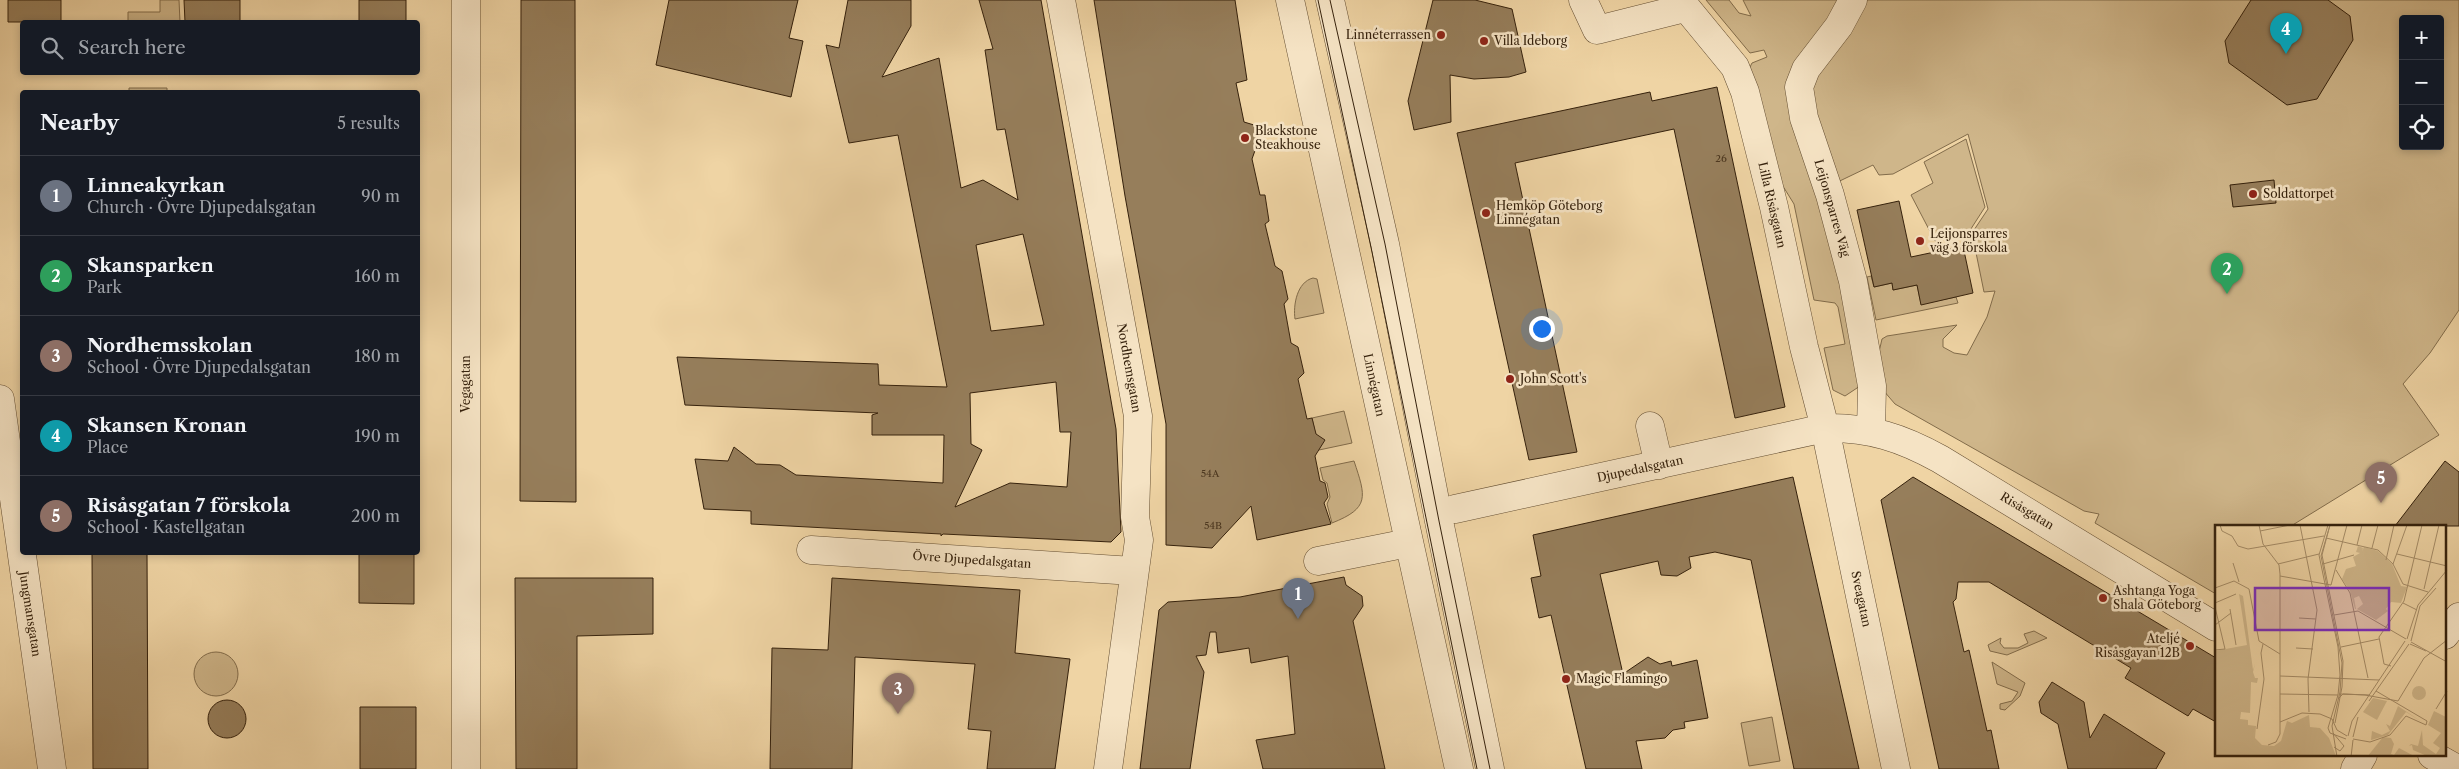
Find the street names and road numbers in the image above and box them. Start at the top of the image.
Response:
street label: Leijonsparres Väg [1811,157,1854,259]
street label: Lilla Risåsgatan [1755,160,1790,250]
street label: Nordhemsgatan [1114,322,1145,414]
street label: Linnégatan [1361,352,1389,418]
street label: Vegagatan [458,355,473,414]
street label: Djupedalsgatan [1595,452,1685,485]
street label: Risåsgatan [1998,489,2057,533]
street label: Övre Djupedalsgatan [912,547,1032,571]
street label: Jungmansgatan [16,568,45,658]
street label: Sveagatan [1848,569,1875,629]

